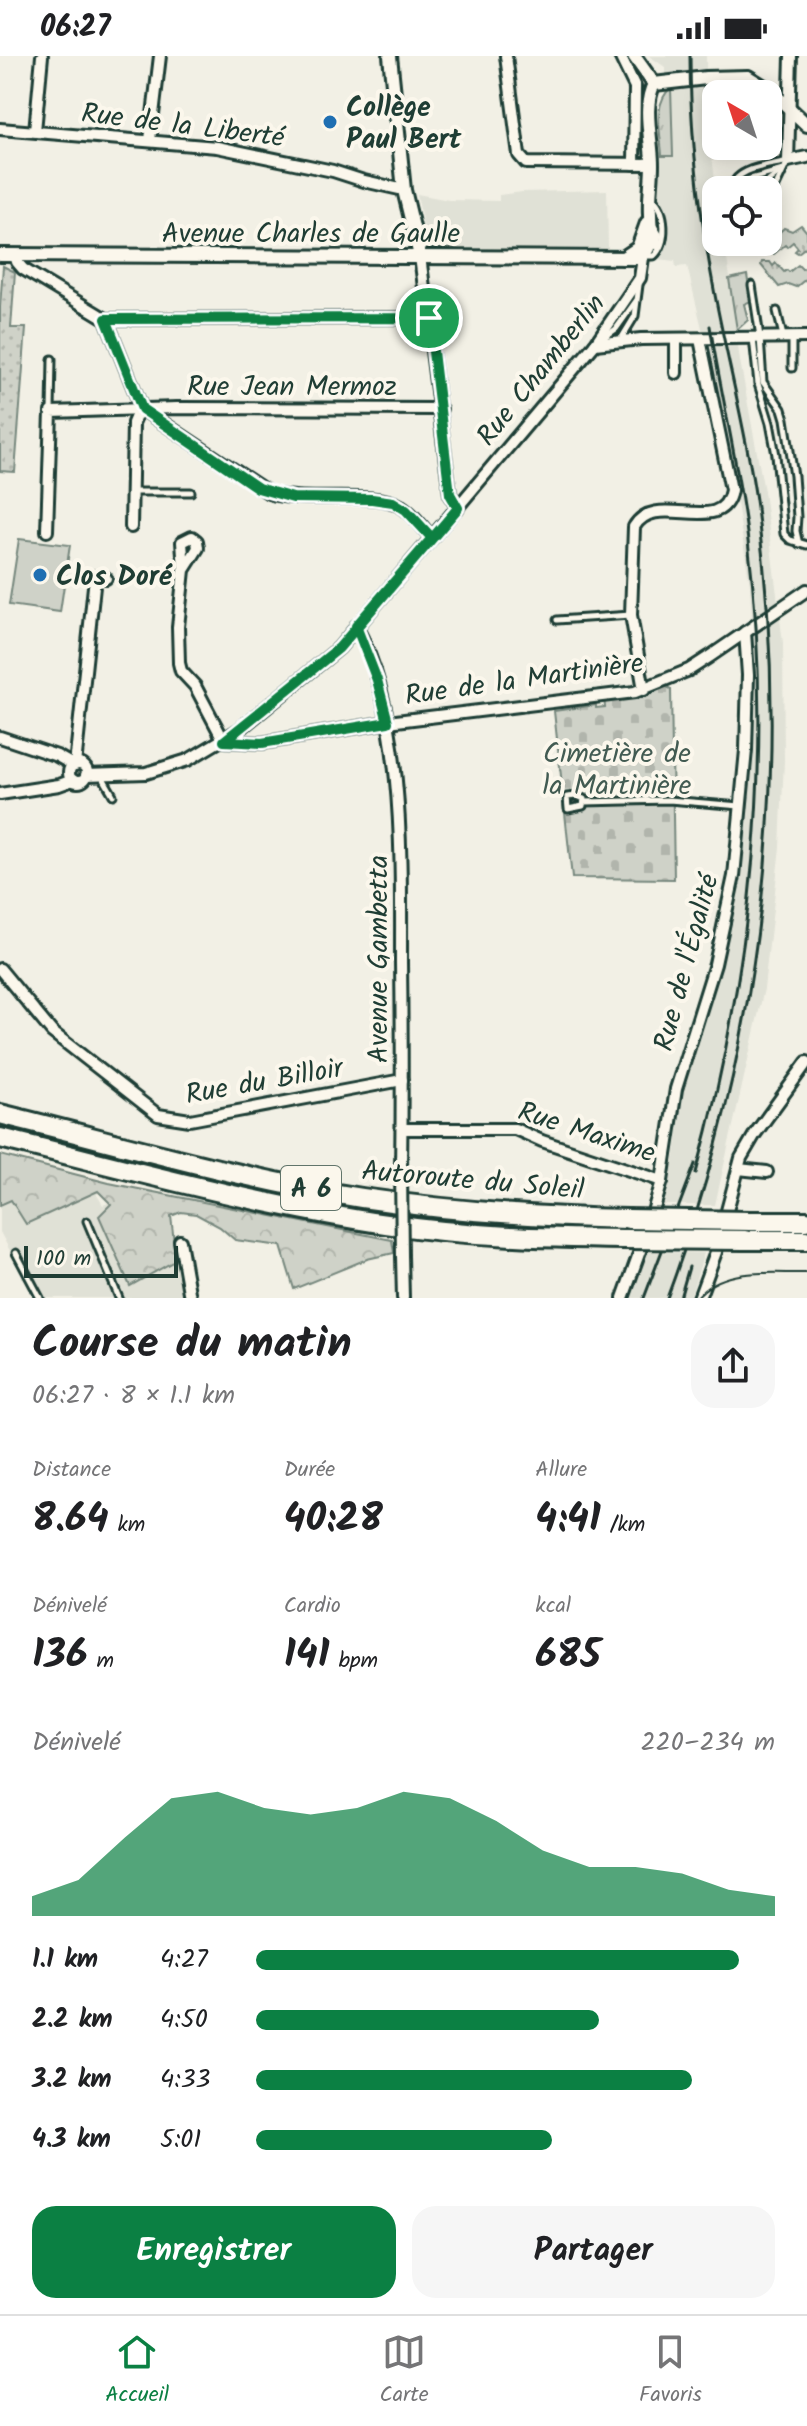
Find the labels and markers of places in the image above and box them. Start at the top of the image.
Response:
place label: Collège Paul Bert [346,86,462,163]
marker: Collège Paul Bert [321,113,339,131]
pin [395,284,463,352]
place label: Clos Doré [56,555,173,600]
marker: Clos Doré [31,566,49,584]

